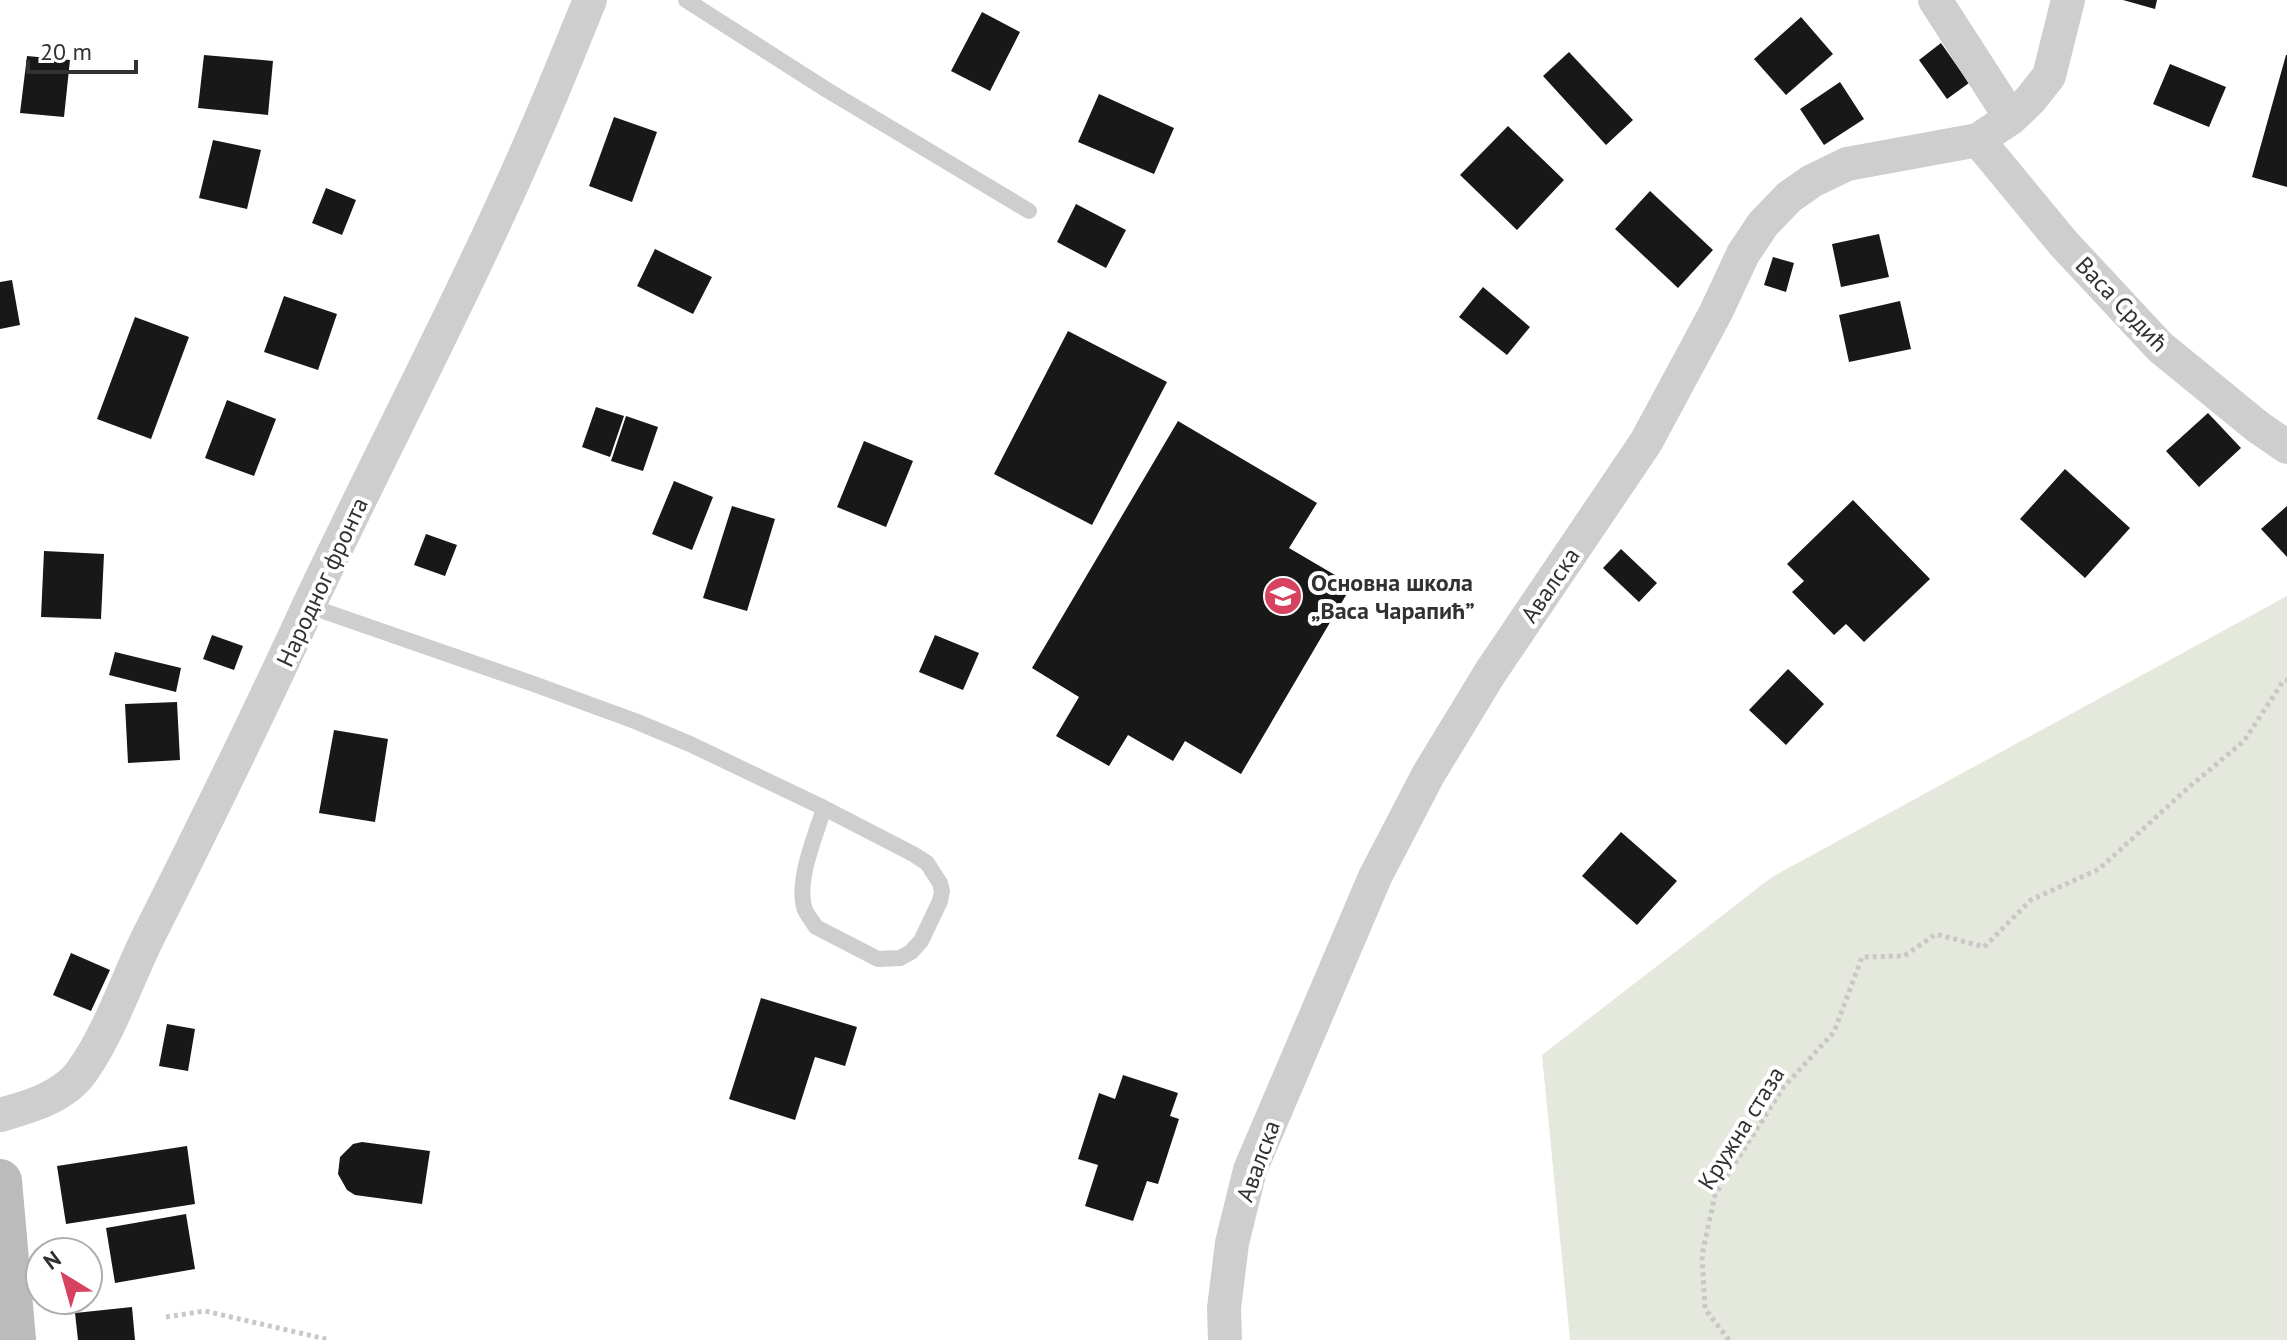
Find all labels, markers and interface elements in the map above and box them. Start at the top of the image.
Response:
scale bar [28,24,136,74]
text: 20 m [40,36,92,67]
street label: Васа Срдић [2069,250,2175,358]
street label: Народног фронта [269,492,375,672]
street label: Авалска [1514,541,1586,629]
place label: Основна школа „Васа Чарапић” [1311,567,1475,626]
school or university icon: Основна школа „Васа Чарапић” [1262,575,1304,617]
street label: Кружна стаза [1691,1060,1791,1196]
street label: Авалска [1229,1116,1287,1206]
north arrow [24,1236,104,1316]
text: N [38,1244,66,1276]

